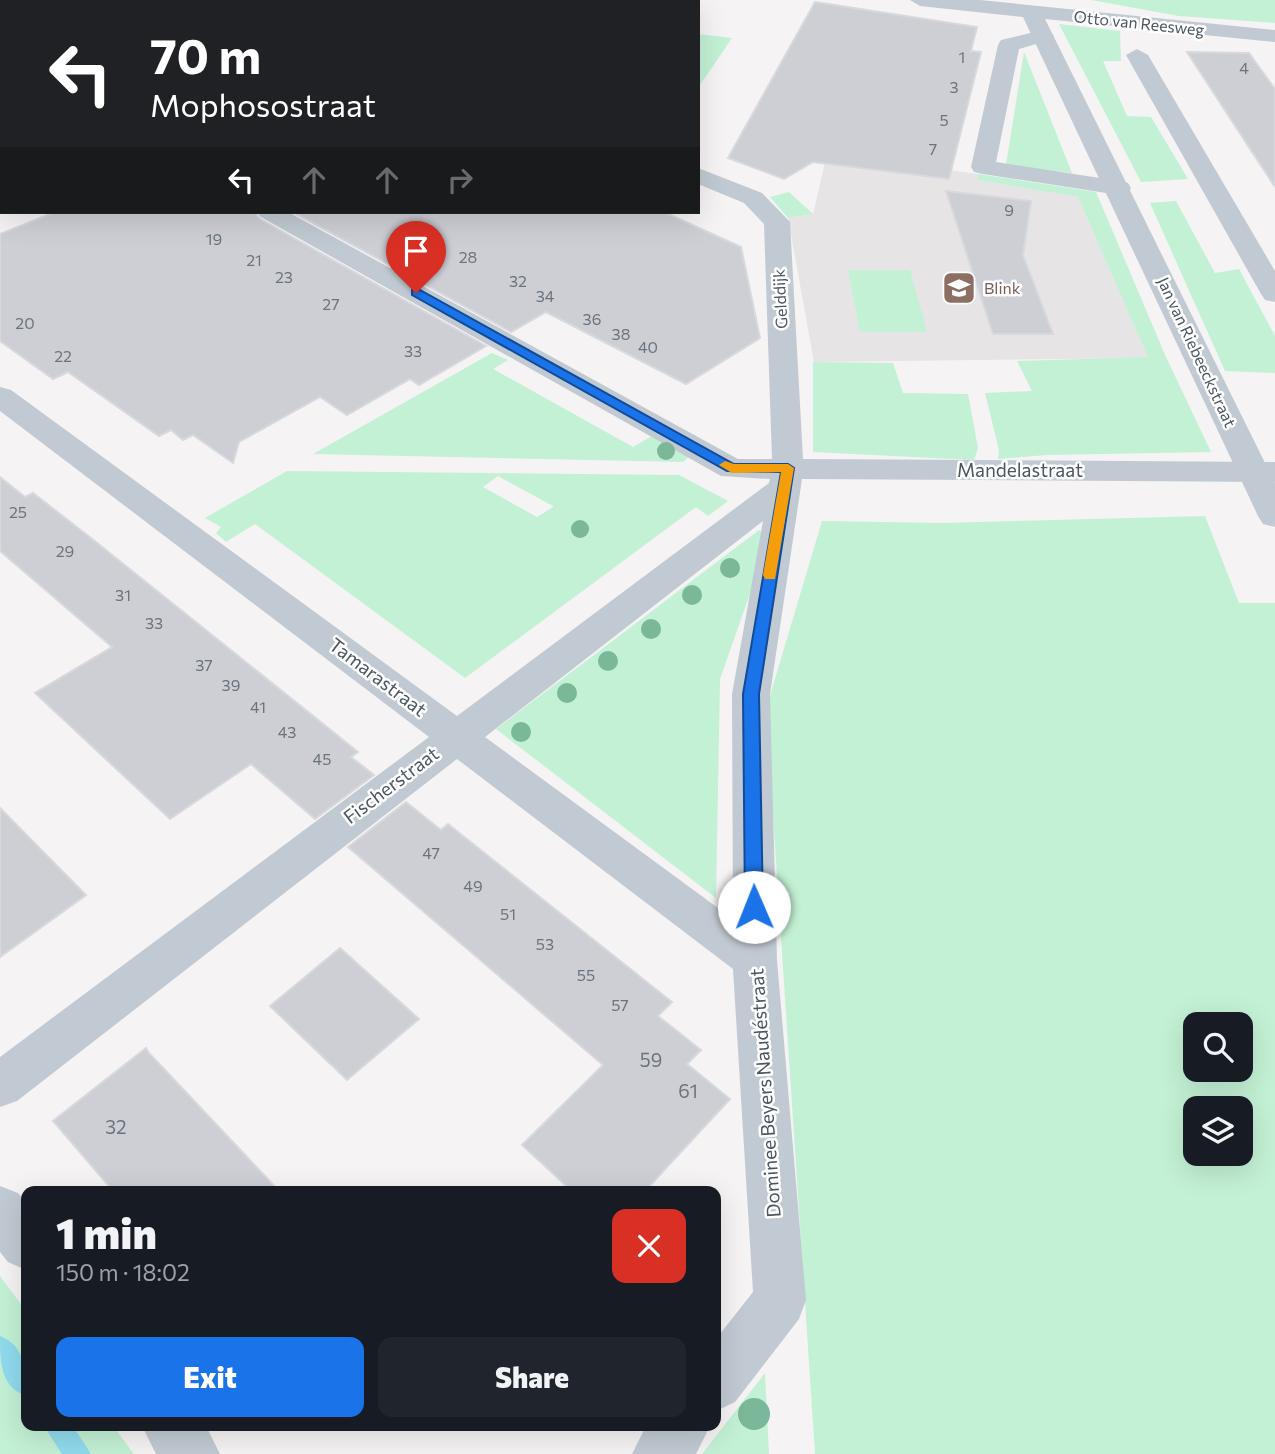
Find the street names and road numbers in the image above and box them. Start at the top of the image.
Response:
street label: Otto van Reesweg [1073,6,1206,39]
street label: Gelddijk [768,268,791,329]
street label: Jan van Riebeeckstraat [1154,274,1241,430]
street label: Mandelastraat [957,458,1083,481]
street label: Tamarastraat [325,633,432,721]
street label: Fischerstraat [338,741,443,828]
street label: Dominee Beyers Naudéstraat [744,967,785,1218]

